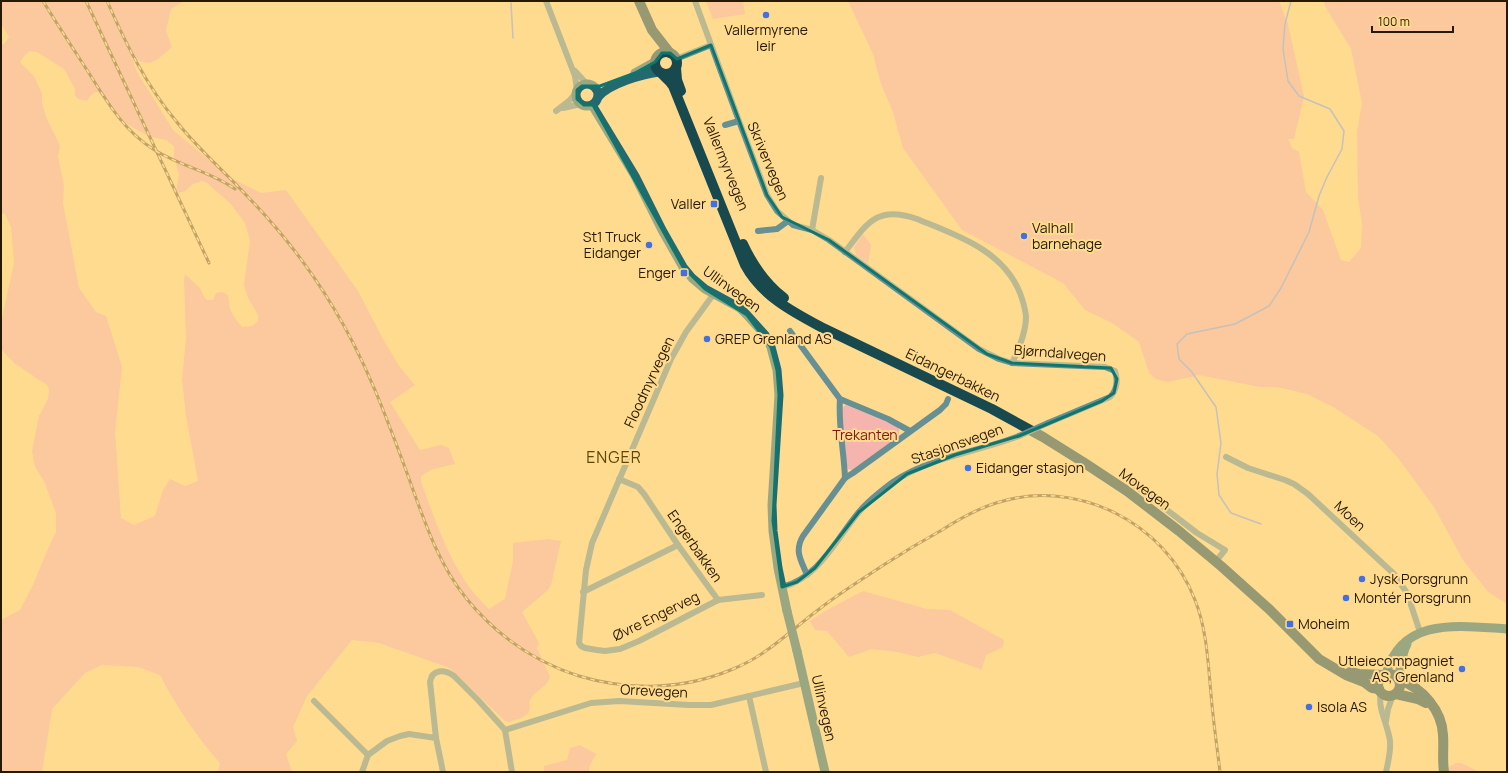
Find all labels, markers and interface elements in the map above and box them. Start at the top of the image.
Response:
scale bar [1372,8,1453,34]
marker: Vallermyrene leir [761,10,771,20]
text: 100 m [1378,13,1410,30]
place label: Vallermyrene leir [724,20,808,55]
street label: Vallermyrvegen [699,114,754,213]
street label: Skrivervegen [743,119,794,203]
place label: Valler [671,194,706,213]
marker: Valler [709,199,719,209]
place label: Valhall barnehage [1032,218,1102,253]
place label: St1 Truck Eidanger [583,227,642,262]
marker: Valhall barnehage [1019,231,1029,241]
marker: St1 Truck Eidanger [644,240,654,250]
street label: Ullinvegen [699,261,765,316]
place label: Enger [638,263,676,282]
marker: Enger [679,268,689,278]
place label: GREP Grenland AS [715,329,832,348]
street label: Floodmyrvegen [619,333,678,431]
marker: GREP Grenland AS [702,334,712,344]
street label: Bjørndalvegen [1013,340,1107,365]
street label: Eidangerbakken [903,343,1004,406]
street label: Stasjonsvegen [908,419,1005,468]
park label: Trekanten [832,425,898,444]
district label: ENGER [586,446,642,468]
place label: Eidanger stasjon [976,458,1084,477]
marker: Eidanger stasjon [963,463,973,473]
street label: Movegen [1116,463,1175,514]
street label: Moen [1331,496,1370,535]
street label: Engerbakken [664,506,727,586]
place label: Jysk Porsgrunn [1370,569,1468,588]
marker: Jysk Porsgrunn [1357,574,1367,584]
street label: Øvre Engerveg [609,586,702,645]
place label: Montér Porsgrunn [1354,588,1471,607]
marker: Montér Porsgrunn [1341,593,1351,603]
place label: Moheim [1298,614,1350,633]
marker: Moheim [1285,619,1295,629]
place label: Utleiecompagniet AS, Grenland [1338,651,1454,686]
marker: Utleiecompagniet AS, Grenland [1457,664,1467,674]
street label: Ullinvegen [808,673,841,743]
street label: Orrevegen [620,679,688,702]
place label: Isola AS [1317,697,1367,716]
marker: Isola AS [1304,702,1314,712]

